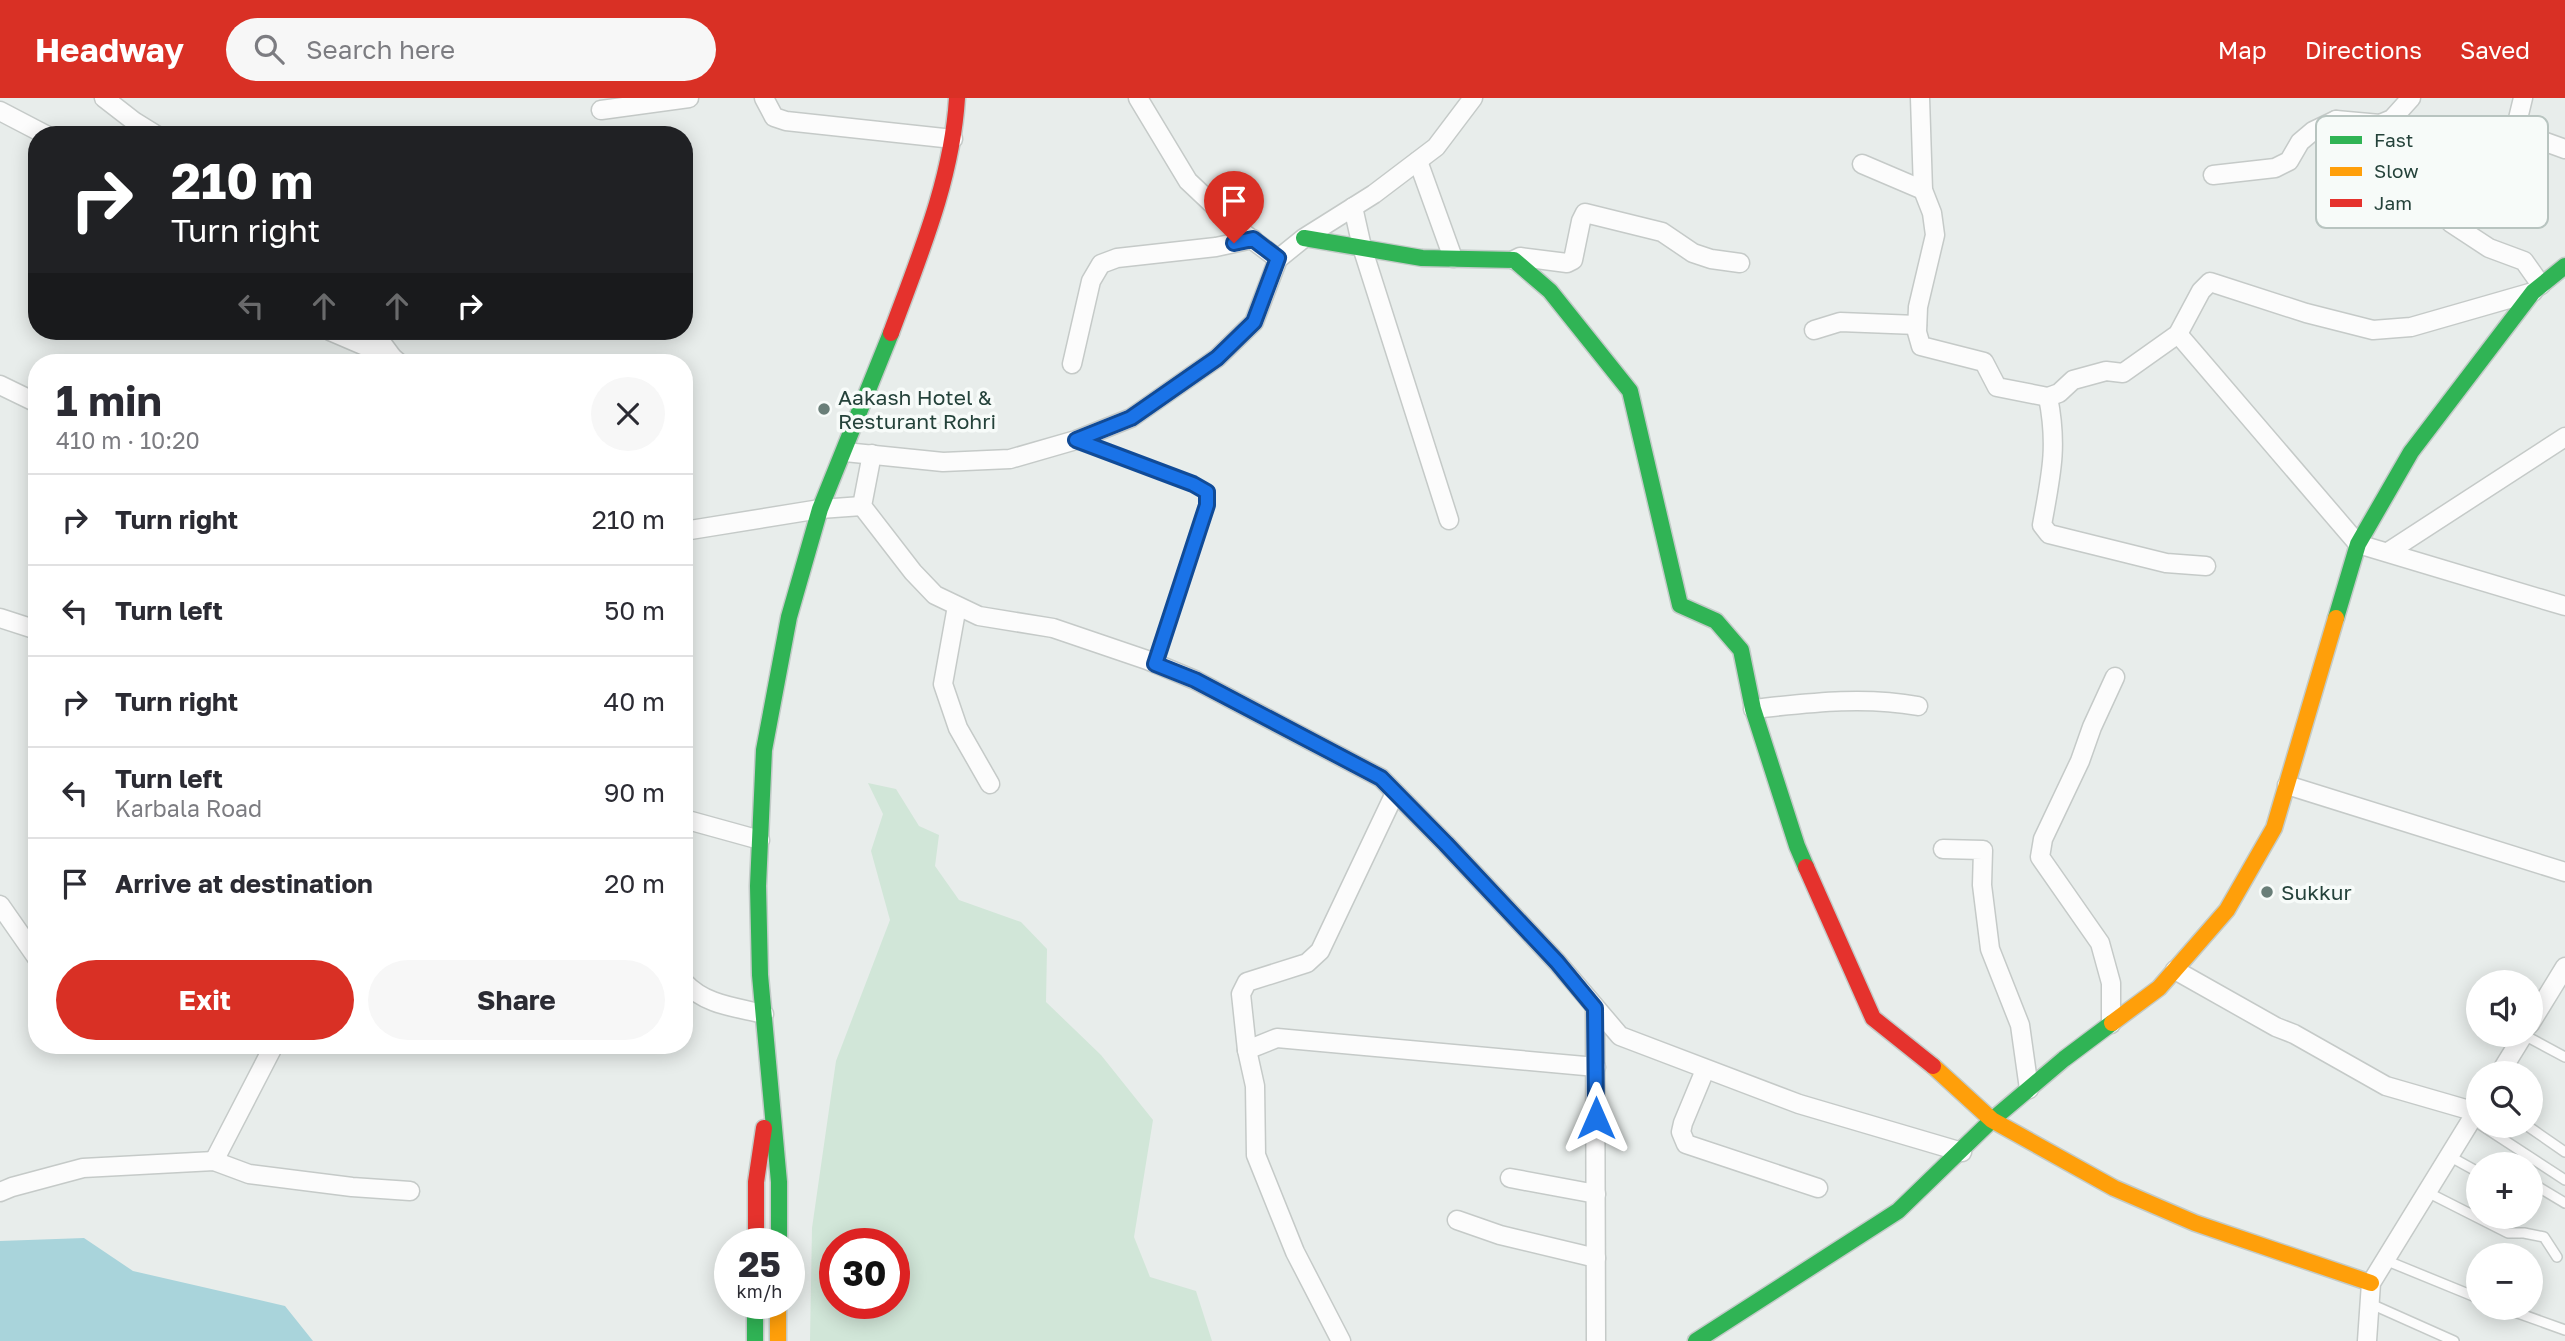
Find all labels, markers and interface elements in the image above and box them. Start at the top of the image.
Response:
search box [226,18,716,81]
text: Headway [35,30,184,69]
icon: search [250,30,288,68]
text: Search here [306,34,455,65]
text: Map [2218,35,2267,64]
text: Directions [2305,35,2422,64]
text: Saved [2460,35,2530,64]
legend [2316,116,2548,228]
text: Fast [2374,128,2413,151]
text: 210 m [171,151,313,210]
icon: right [56,154,147,245]
text: Slow [2374,159,2419,182]
pin [1204,171,1264,243]
icon: arrive [1215,182,1253,220]
text: Jam [2374,191,2412,214]
text: Turn right [171,211,320,249]
icon: left [232,287,270,325]
icon: ahead [305,287,343,325]
icon: ahead [378,287,416,325]
icon: right [451,287,489,325]
text: 1 min [56,375,162,425]
button: close [591,377,665,451]
place label: Aakash Hotel & Resturant Rohri [838,384,996,434]
marker: Aakash Hotel & Resturant Rohri [816,401,832,417]
text: 410 m · 10:20 [56,426,200,454]
icon: right [56,501,94,539]
text: Turn right [115,504,238,535]
text: 210 m [592,504,665,535]
icon: left [56,592,94,630]
text: Turn left [115,595,223,626]
text: 50 m [604,595,665,626]
icon: right [56,683,94,721]
text: Turn right [115,686,238,717]
text: 40 m [604,686,665,717]
text: Turn left [115,763,223,794]
icon: left [56,774,94,812]
text: 90 m [604,777,665,808]
text: Karbala Road [115,794,262,822]
icon: arrive [56,865,94,903]
text: Arrive at destination [115,868,373,899]
text: 20 m [604,868,665,899]
place label: Sukkur [2281,879,2352,905]
marker: Sukkur [2259,884,2275,900]
button: Exit [56,960,354,1040]
button: Share [368,960,665,1040]
map controls [2466,970,2543,1320]
button: sound [2466,970,2543,1047]
button: search [2466,1061,2543,1138]
position arrow [1559,1081,1633,1155]
button: + [2466,1152,2543,1229]
speed limit sign: 30 [819,1228,910,1319]
text: 25 [738,1243,781,1285]
button: − [2466,1243,2543,1320]
text: km/h [737,1280,782,1302]

